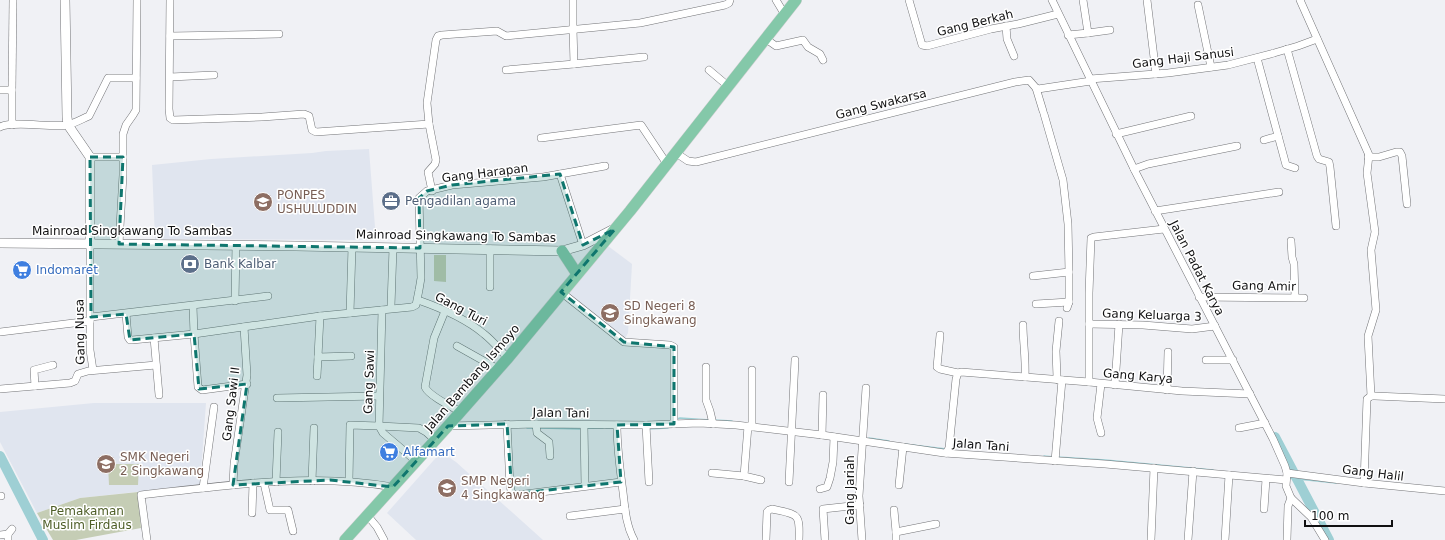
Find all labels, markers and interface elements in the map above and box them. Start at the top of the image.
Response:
street label: Gang Berkah [935,7,1015,39]
street label: Gang Haji Sanusi [1131,45,1235,71]
street label: Gang Swakarsa [834,86,928,122]
street label: Gang Harapan [441,161,529,185]
place label: PONPES USHULUDDIN [277,188,357,216]
office icon: Pengadilan agama [380,190,402,212]
school or university icon: PONPES USHULUDDIN [252,191,274,213]
place label: Pengadilan agama [405,194,516,208]
street label: Jalan Padat Karya [1166,217,1227,318]
street label: Mainroad Singkawang To Sambas [32,224,232,238]
street label: Mainroad Singkawang To Sambas [356,227,556,245]
bank icon: Bank Kalbar [179,253,201,275]
place label: Bank Kalbar [204,257,276,271]
supermarket icon: Indomaret [11,259,33,281]
place label: Indomaret [36,263,98,277]
street label: Gang Amir [1232,278,1296,294]
street label: Gang Turi [433,289,489,329]
street label: Gang Nusa [72,299,88,365]
place label: SD Negeri 8 Singkawang [624,299,697,327]
school or university icon: SD Negeri 8 Singkawang [599,302,621,324]
street label: Gang Keluarga 3 [1102,306,1202,324]
street label: Jalan Bambang Ismoyo [421,321,522,435]
street label: Gang Sawi [361,350,377,414]
street label: Gang Sawi II [220,366,242,442]
street label: Gang Karya [1102,366,1174,386]
street label: Jalan Tani [532,405,589,420]
street label: Jalan Tani [951,436,1010,454]
supermarket icon: Alfamart [378,441,400,463]
place label: Alfamart [403,445,455,459]
place label: SMK Negeri 2 Singkawang [120,450,204,478]
school or university icon: SMK Negeri 2 Singkawang [95,453,117,475]
street label: Gang Jariah [843,455,857,525]
street label: Gang Halil [1341,462,1405,484]
place label: SMP Negeri 4 Singkawang [461,474,545,502]
school or university icon: SMP Negeri 4 Singkawang [436,477,458,499]
scale bar [1305,502,1392,528]
park label: Pemakaman Muslim Firdaus [42,504,132,532]
text: 100 m [1311,509,1349,523]

